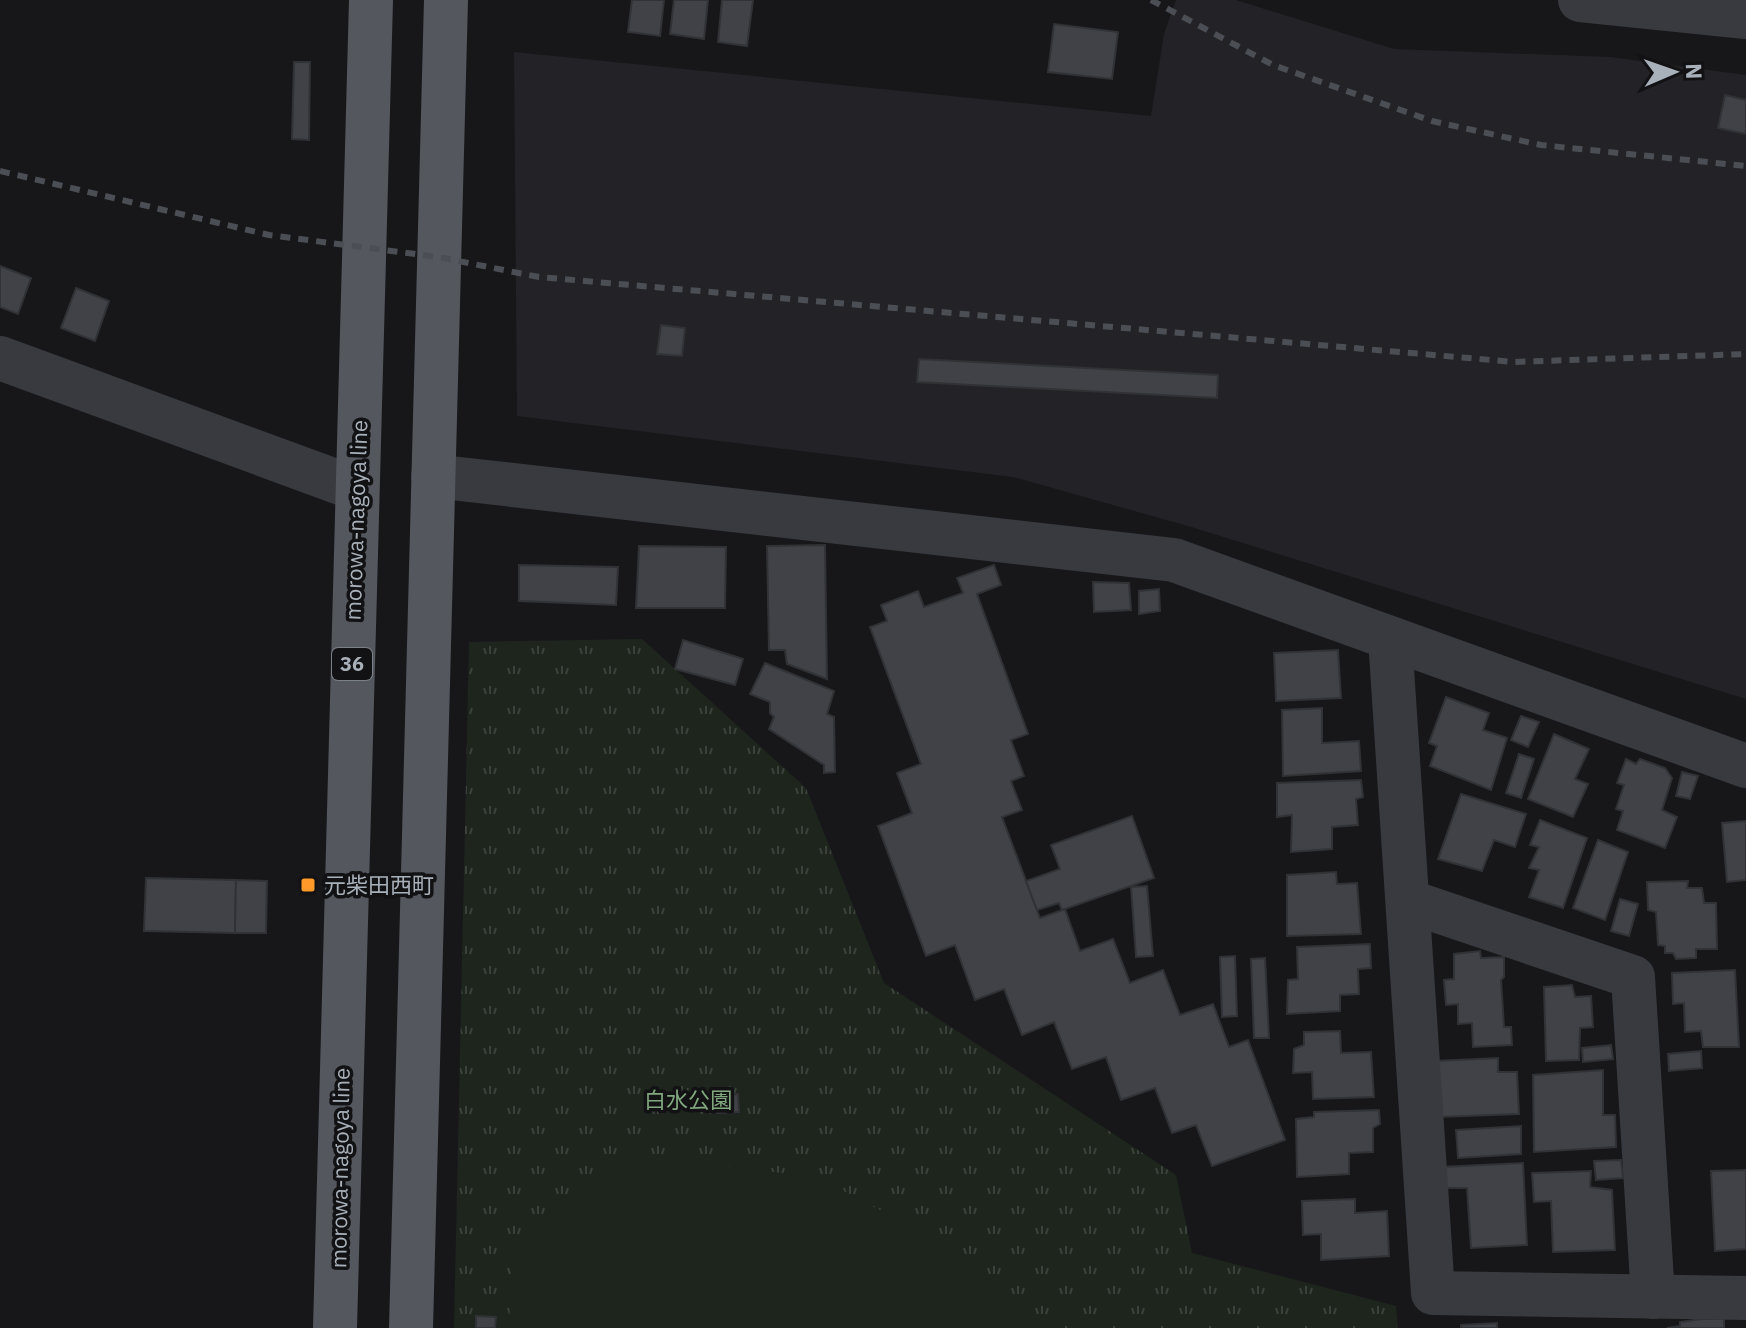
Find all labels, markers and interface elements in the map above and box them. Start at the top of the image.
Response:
north arrow [1634,32,1714,112]
text: N [1680,63,1709,80]
street label: morowa-nagoya line [338,419,373,621]
road number: 36 [332,648,372,680]
place label: 元柴田西町 [324,870,434,899]
marker: 元柴田西町 [299,876,317,894]
street label: morowa-nagoya line [323,1068,356,1268]
park label: 白水公園 [644,1085,732,1114]

